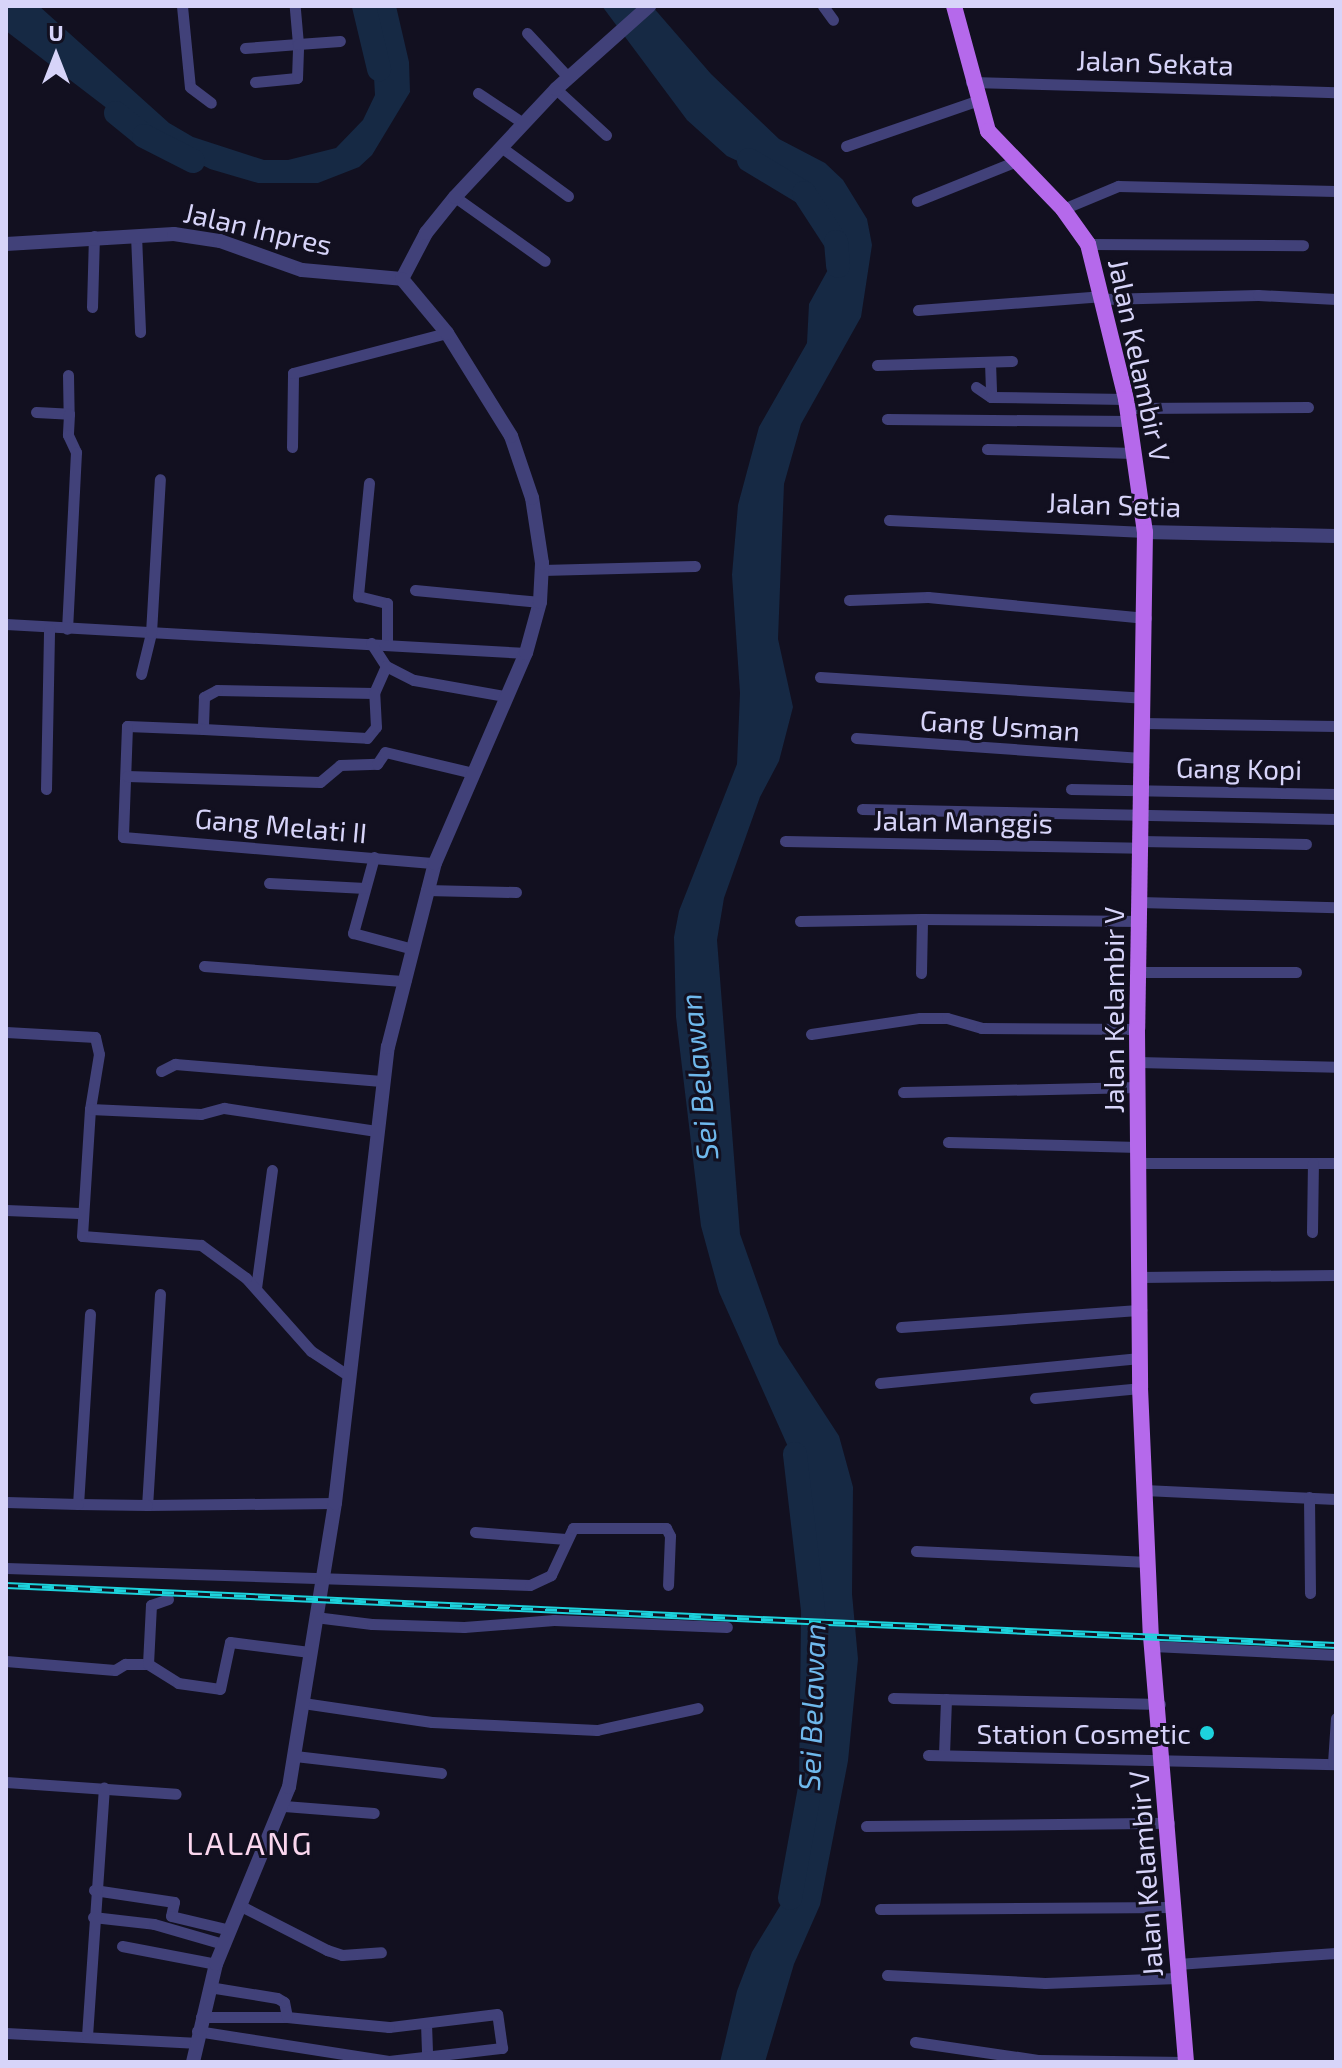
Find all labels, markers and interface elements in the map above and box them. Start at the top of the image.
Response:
north arrow [16,16,96,96]
text: U [48,19,64,45]
street label: Jalan Sekata [1076,42,1234,82]
street label: Jalan Inpres [181,195,335,261]
street label: Jalan Kelambir V [1102,255,1178,465]
street label: Jalan Setia [1046,485,1182,523]
street label: Gang Usman [919,703,1081,747]
street label: Gang Kopi [1176,750,1302,786]
street label: Gang Melati II [193,801,369,849]
street label: Jalan Manggis [873,803,1053,839]
street label: Jalan Kelambir V [1096,906,1130,1114]
water label: Sei Belawan [671,992,725,1162]
water label: Sei Belawan [790,1623,832,1791]
place label: Station Cosmetic [976,1716,1191,1750]
marker: Station Cosmetic [1198,1724,1216,1742]
street label: Jalan Kelambir V [1121,1769,1169,1979]
district label: LALANG [186,1823,314,1861]

